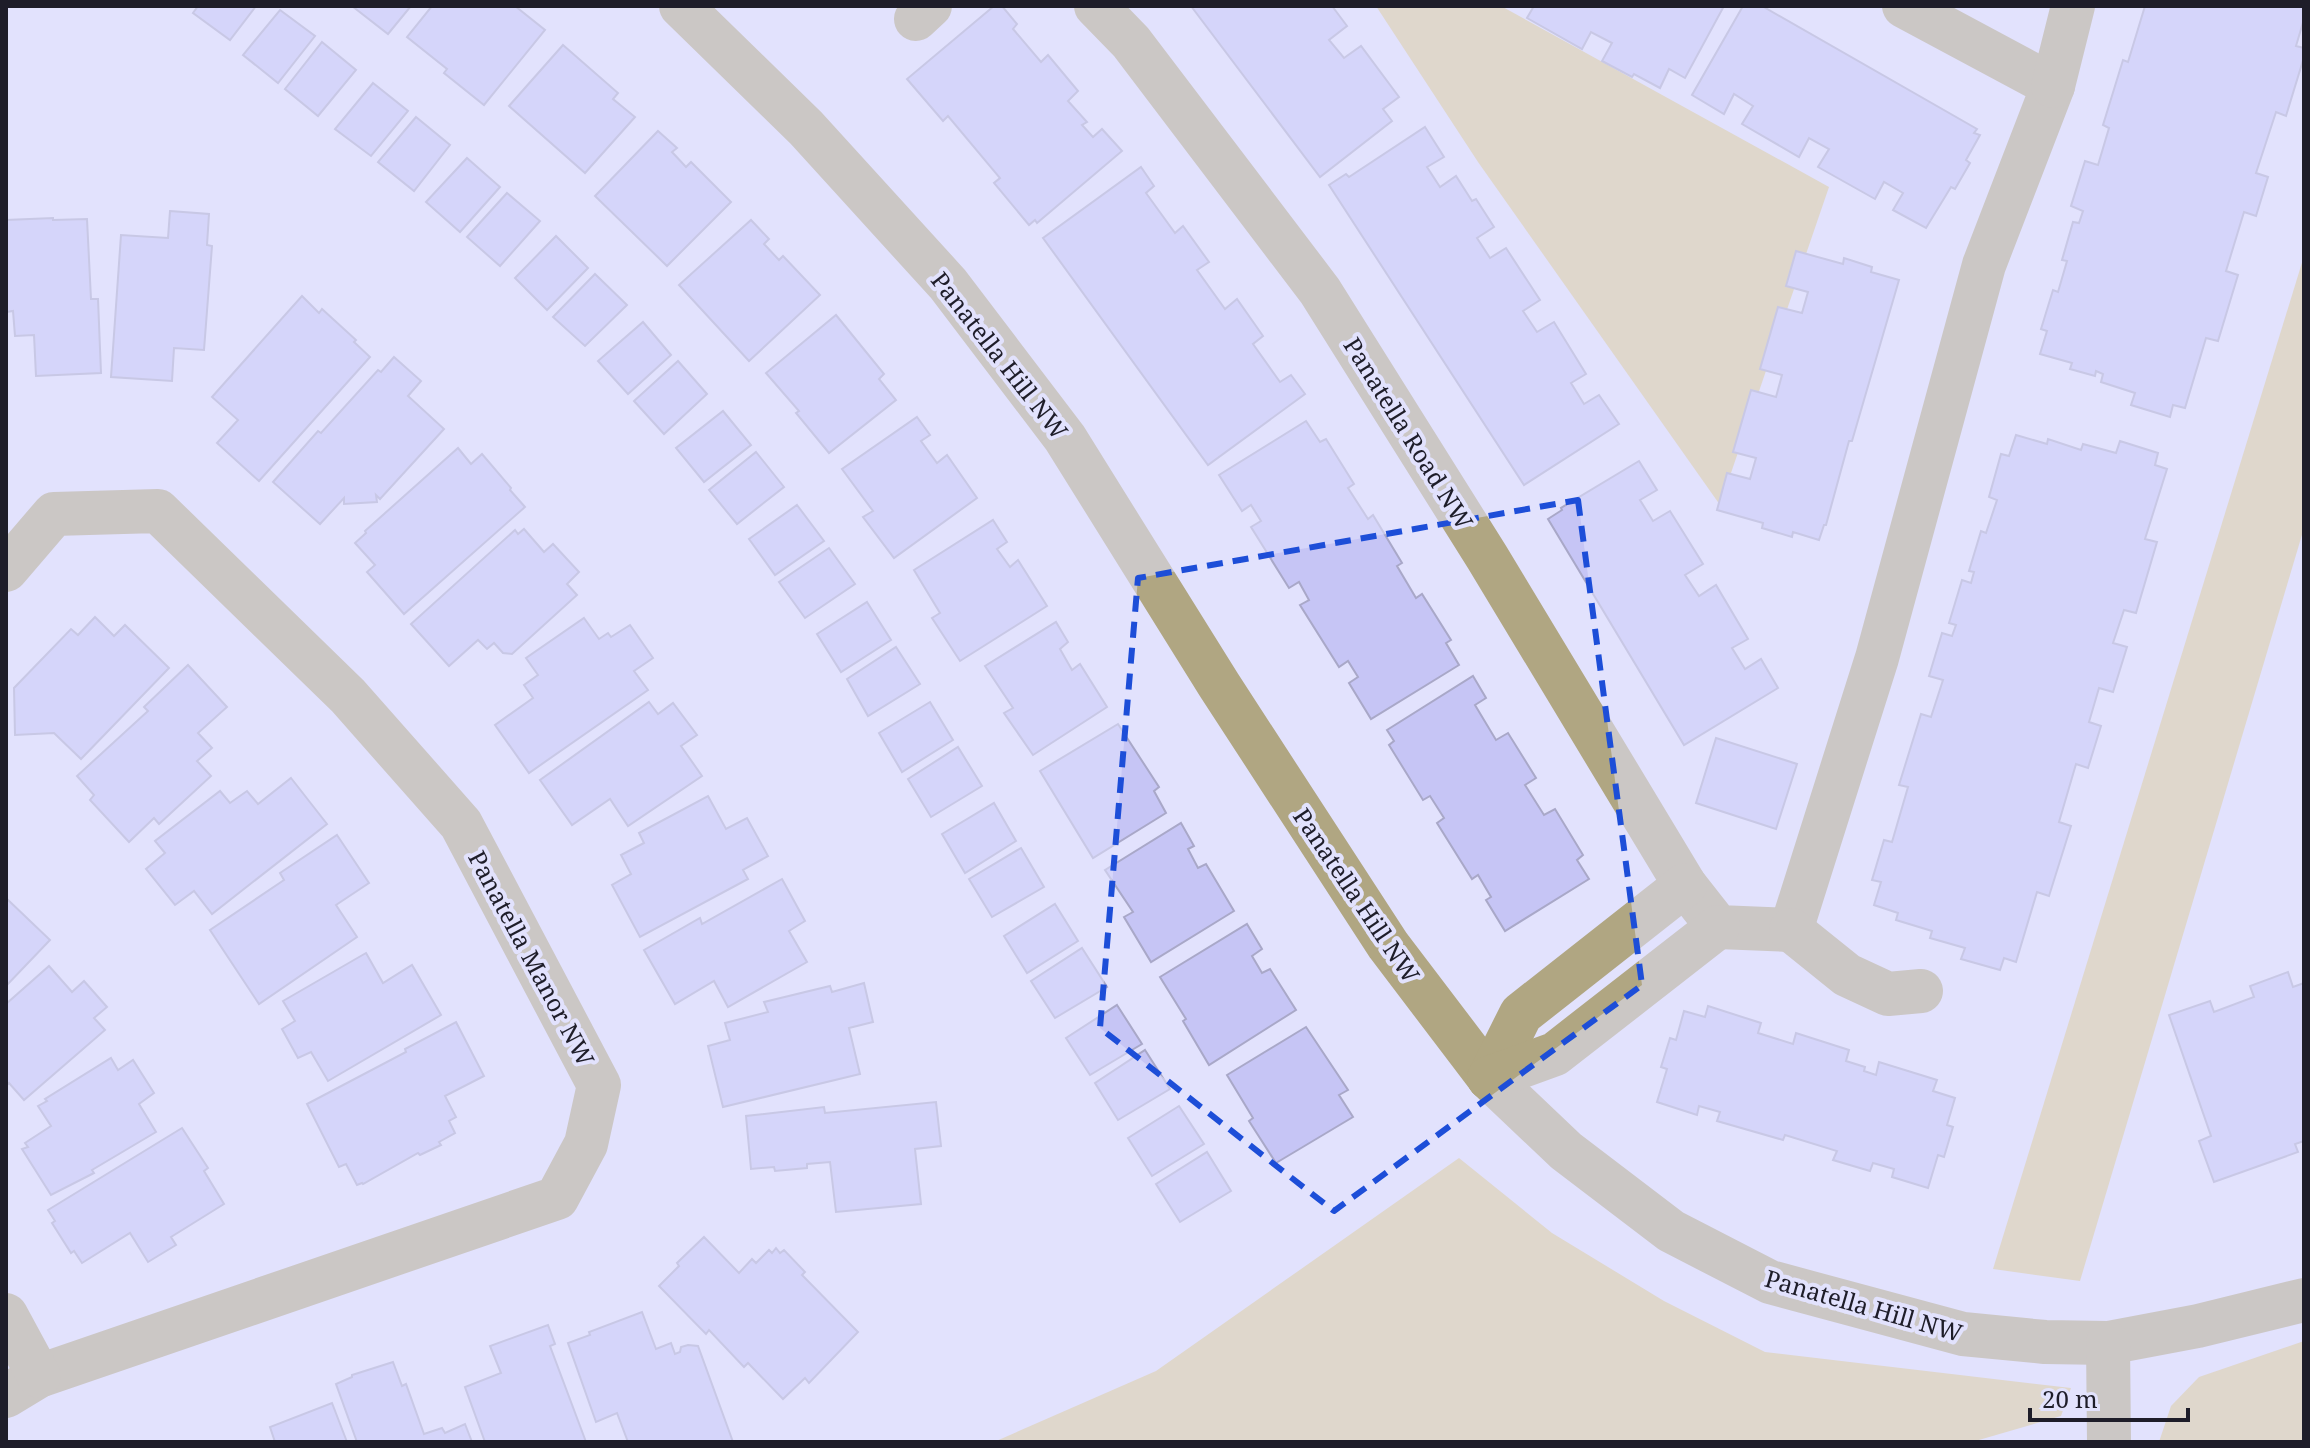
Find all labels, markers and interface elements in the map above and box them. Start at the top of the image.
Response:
street label: Panatella Hill NW [924,264,1076,446]
street label: Panatella Road NW [1337,331,1481,535]
street label: Panatella Hill NW [1286,801,1428,989]
street label: Panatella Manor NW [461,845,603,1071]
street label: Panatella Hill NW [1761,1261,1967,1349]
scale bar [2030,1372,2188,1422]
text: 20 m [2042,1382,2098,1415]

